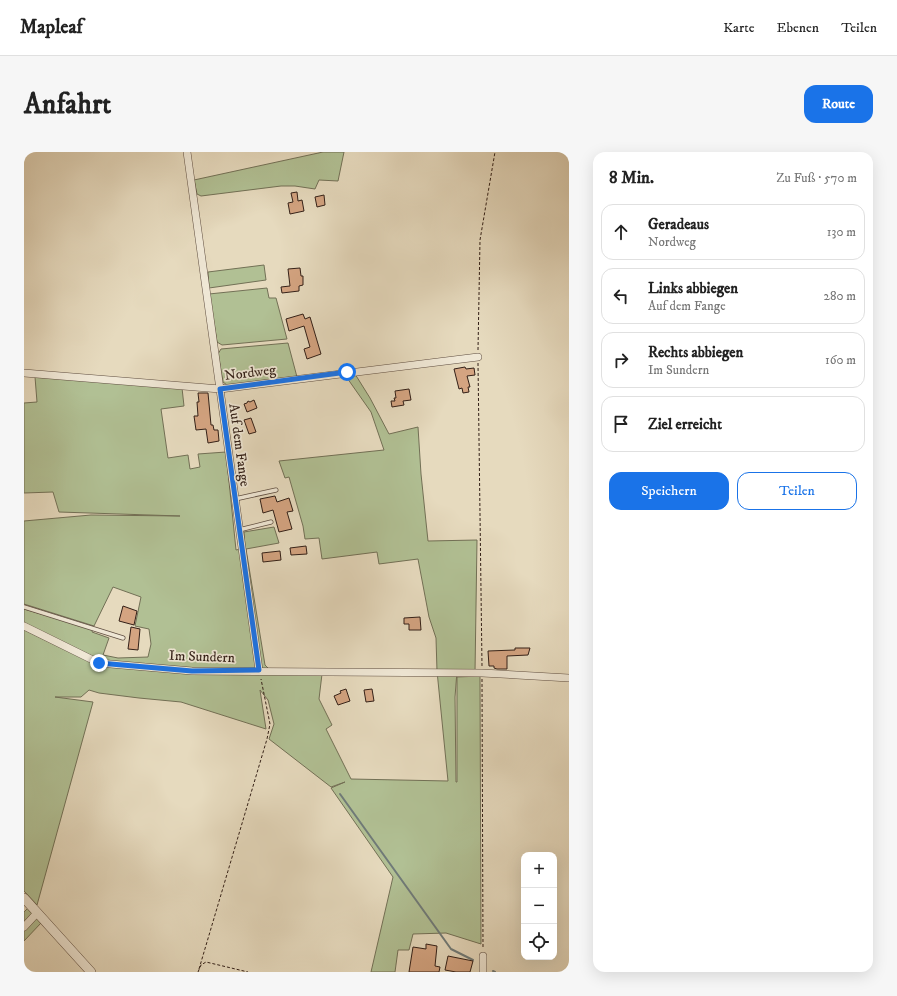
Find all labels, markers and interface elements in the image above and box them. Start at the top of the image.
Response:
text: Mapleaf [20,16,83,39]
text: Karte [723,19,754,37]
text: Ebenen [776,19,819,37]
text: Teilen [841,19,877,37]
button: Route [804,85,873,123]
text: Anfahrt [24,87,111,122]
text: 8 Min. [609,167,654,189]
text: Zu Fuß · 570 m [776,170,857,186]
text: Geradeaus [648,215,709,234]
icon: ahead [610,221,632,243]
text: 130 m [827,224,856,240]
text: Nordweg [648,234,696,250]
text: Links abbiegen [648,279,738,298]
icon: left [610,285,632,307]
text: 280 m [824,288,856,304]
text: Auf dem Fange [648,298,726,314]
text: Rechts abbiegen [648,343,743,362]
icon: right [610,349,632,371]
text: 160 m [825,352,856,368]
street label: Nordweg [223,361,277,385]
text: Im Sundern [648,362,709,378]
route start [338,363,356,381]
street label: Auf dem Fange [224,403,254,488]
icon: arrive [610,413,632,435]
text: Ziel erreicht [648,415,722,434]
button: Speichern [609,472,729,510]
button: Teilen [737,472,857,510]
street label: Im Sundern [169,647,236,667]
route end [90,654,108,672]
map controls [521,852,557,960]
button: + [521,852,557,888]
button: − [521,888,557,924]
button: locate [521,924,557,960]

